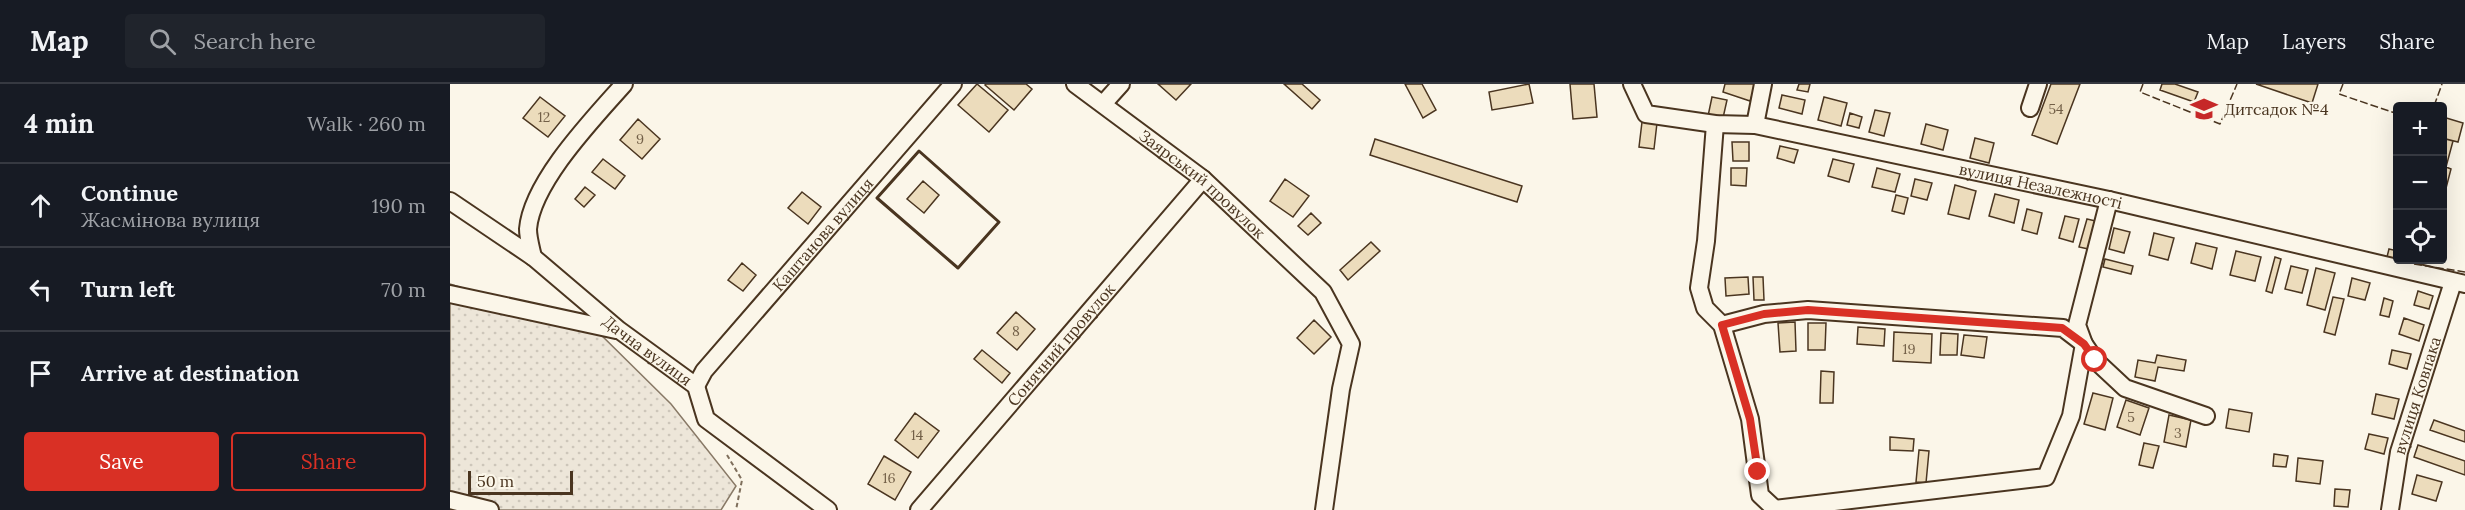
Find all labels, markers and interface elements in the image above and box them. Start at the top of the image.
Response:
search box [125,14,545,68]
text: Map [30,23,89,59]
icon: search [146,25,179,58]
text: Search here [194,27,316,55]
text: Map [2206,28,2249,55]
text: Layers [2282,28,2346,55]
text: Share [2379,28,2435,55]
school or university icon: Дитсадок №4 [2189,94,2219,124]
place label: Дитсадок №4 [2224,99,2329,119]
house number: 54 [2048,100,2064,118]
map controls [2393,102,2447,264]
button: + [2393,102,2447,156]
text: 4 min [24,107,94,140]
house number: 12 [538,108,550,126]
text: Walk · 260 m [307,111,426,136]
street label: Заярський провулок [1135,125,1270,243]
house number: 9 [636,130,644,148]
button: − [2393,156,2447,210]
street label: вулиця Незалежності [1957,159,2124,213]
street label: Каштанова вулиця [768,173,877,295]
text: Continue [81,179,178,207]
icon: ahead [24,189,57,222]
text: 190 m [372,193,426,218]
text: Жасмінова вулиця [81,207,260,232]
button: locate [2393,210,2447,264]
icon: left [24,273,57,306]
text: Turn left [81,275,175,303]
text: 70 m [381,277,426,302]
street label: Сонячний провулок [1003,279,1119,410]
street label: Дачна вулиця [599,311,696,390]
house number: 8 [1012,322,1020,340]
street label: вулиця Ковпака [2389,334,2445,457]
house number: 19 [1902,340,1916,358]
route start [2081,346,2107,372]
icon: arrive [24,357,57,390]
text: Arrive at destination [81,359,299,387]
house number: 5 [2127,408,2135,426]
house number: 3 [2174,424,2182,442]
house number: 14 [911,426,924,444]
button: Save [24,432,219,491]
button: Share [231,432,426,491]
route end [1744,458,1770,484]
scale bar [468,468,573,496]
house number: 16 [882,469,896,487]
text: 50 m [477,471,514,491]

